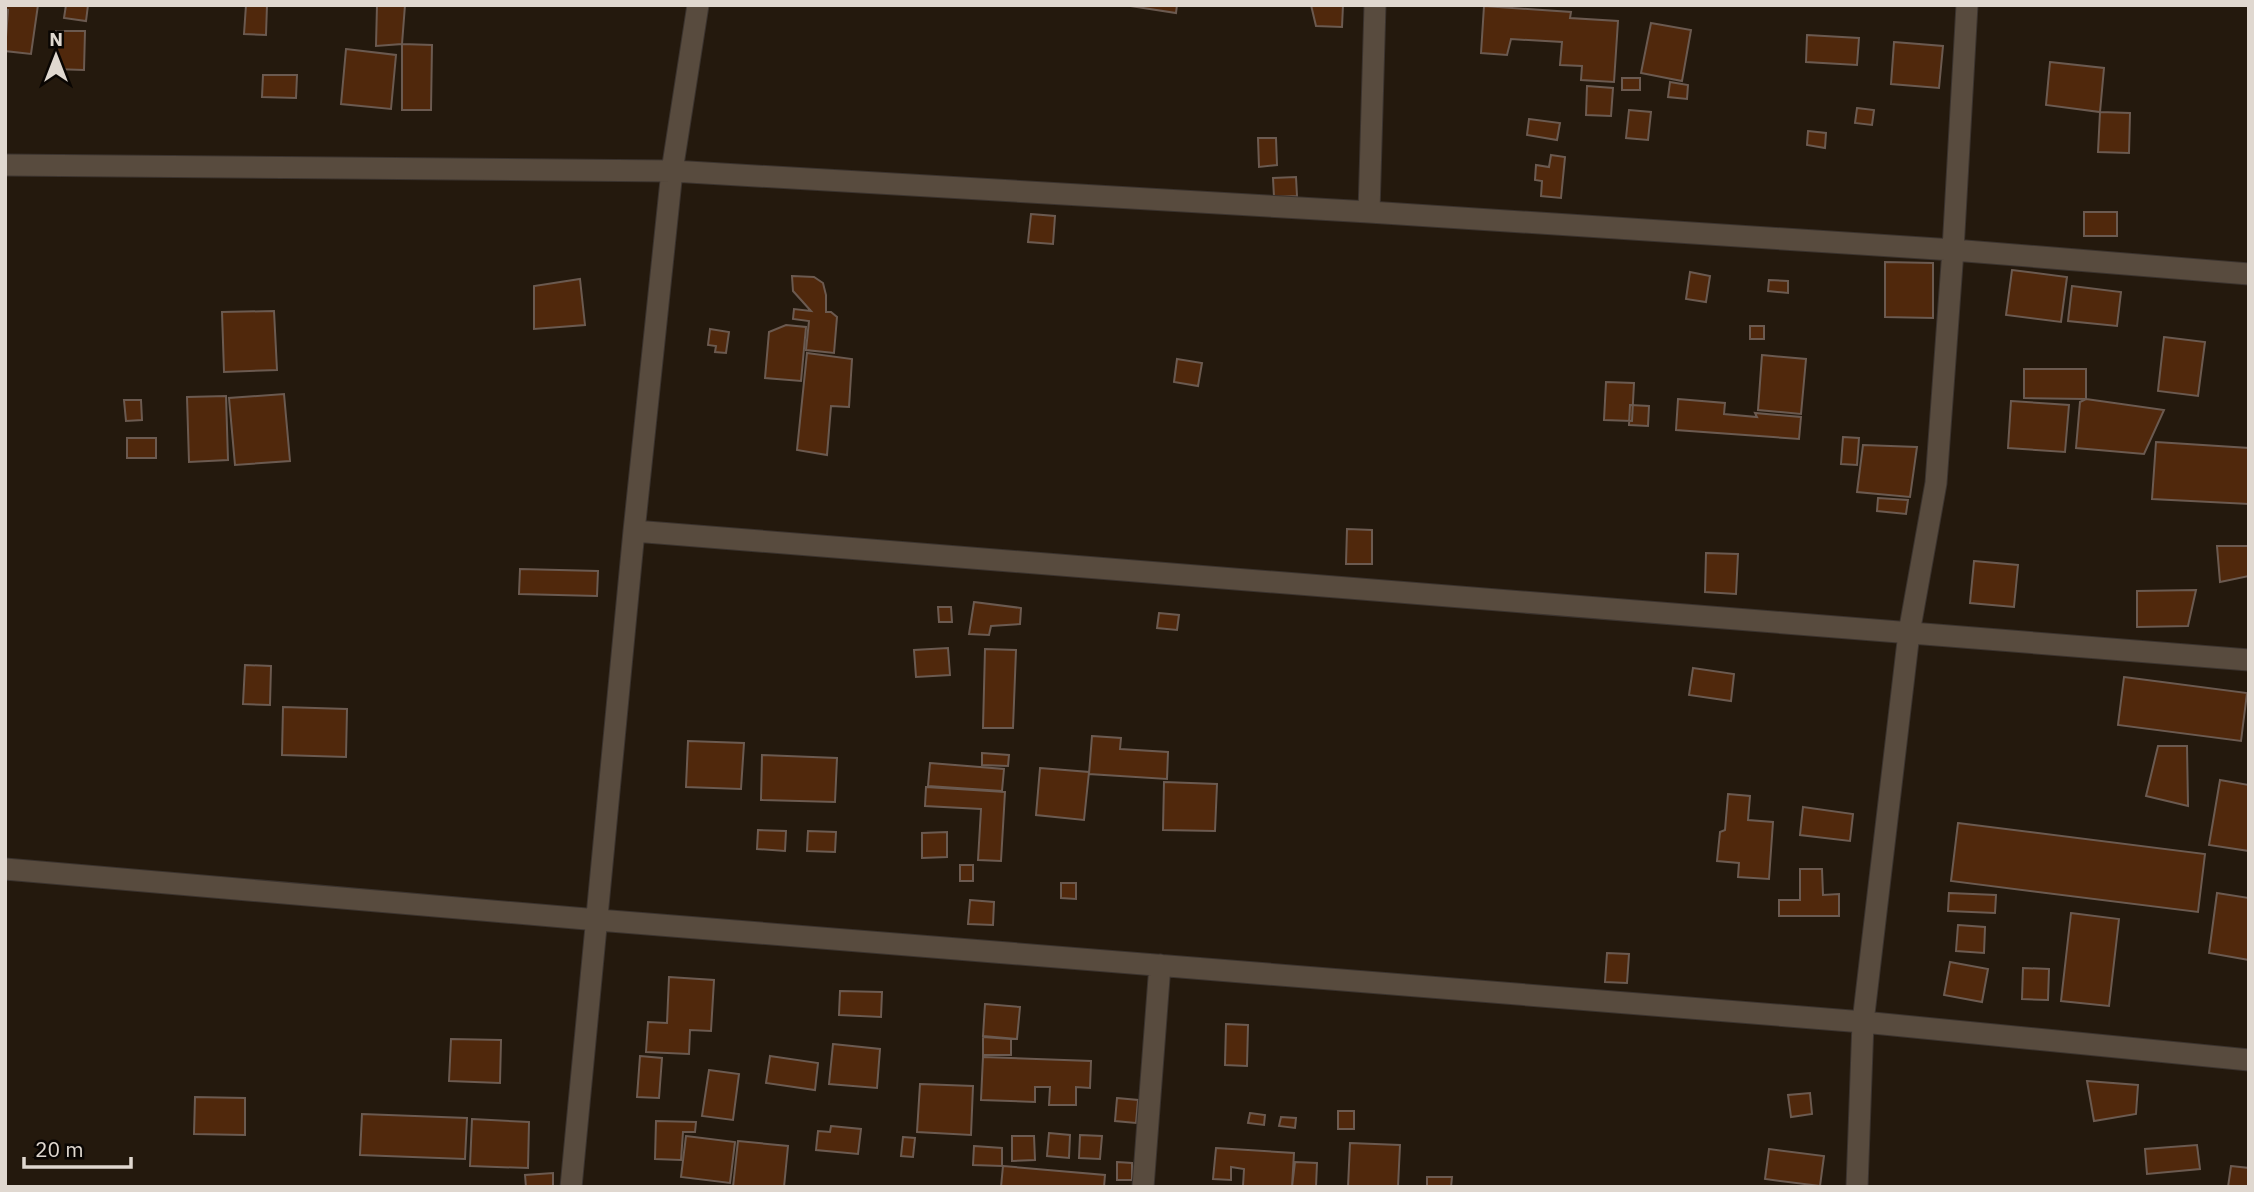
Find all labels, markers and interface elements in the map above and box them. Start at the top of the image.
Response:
north arrow [21,21,91,91]
text: N [49,27,63,51]
scale bar [24,1126,131,1170]
text: 20 m [35,1135,84,1163]

